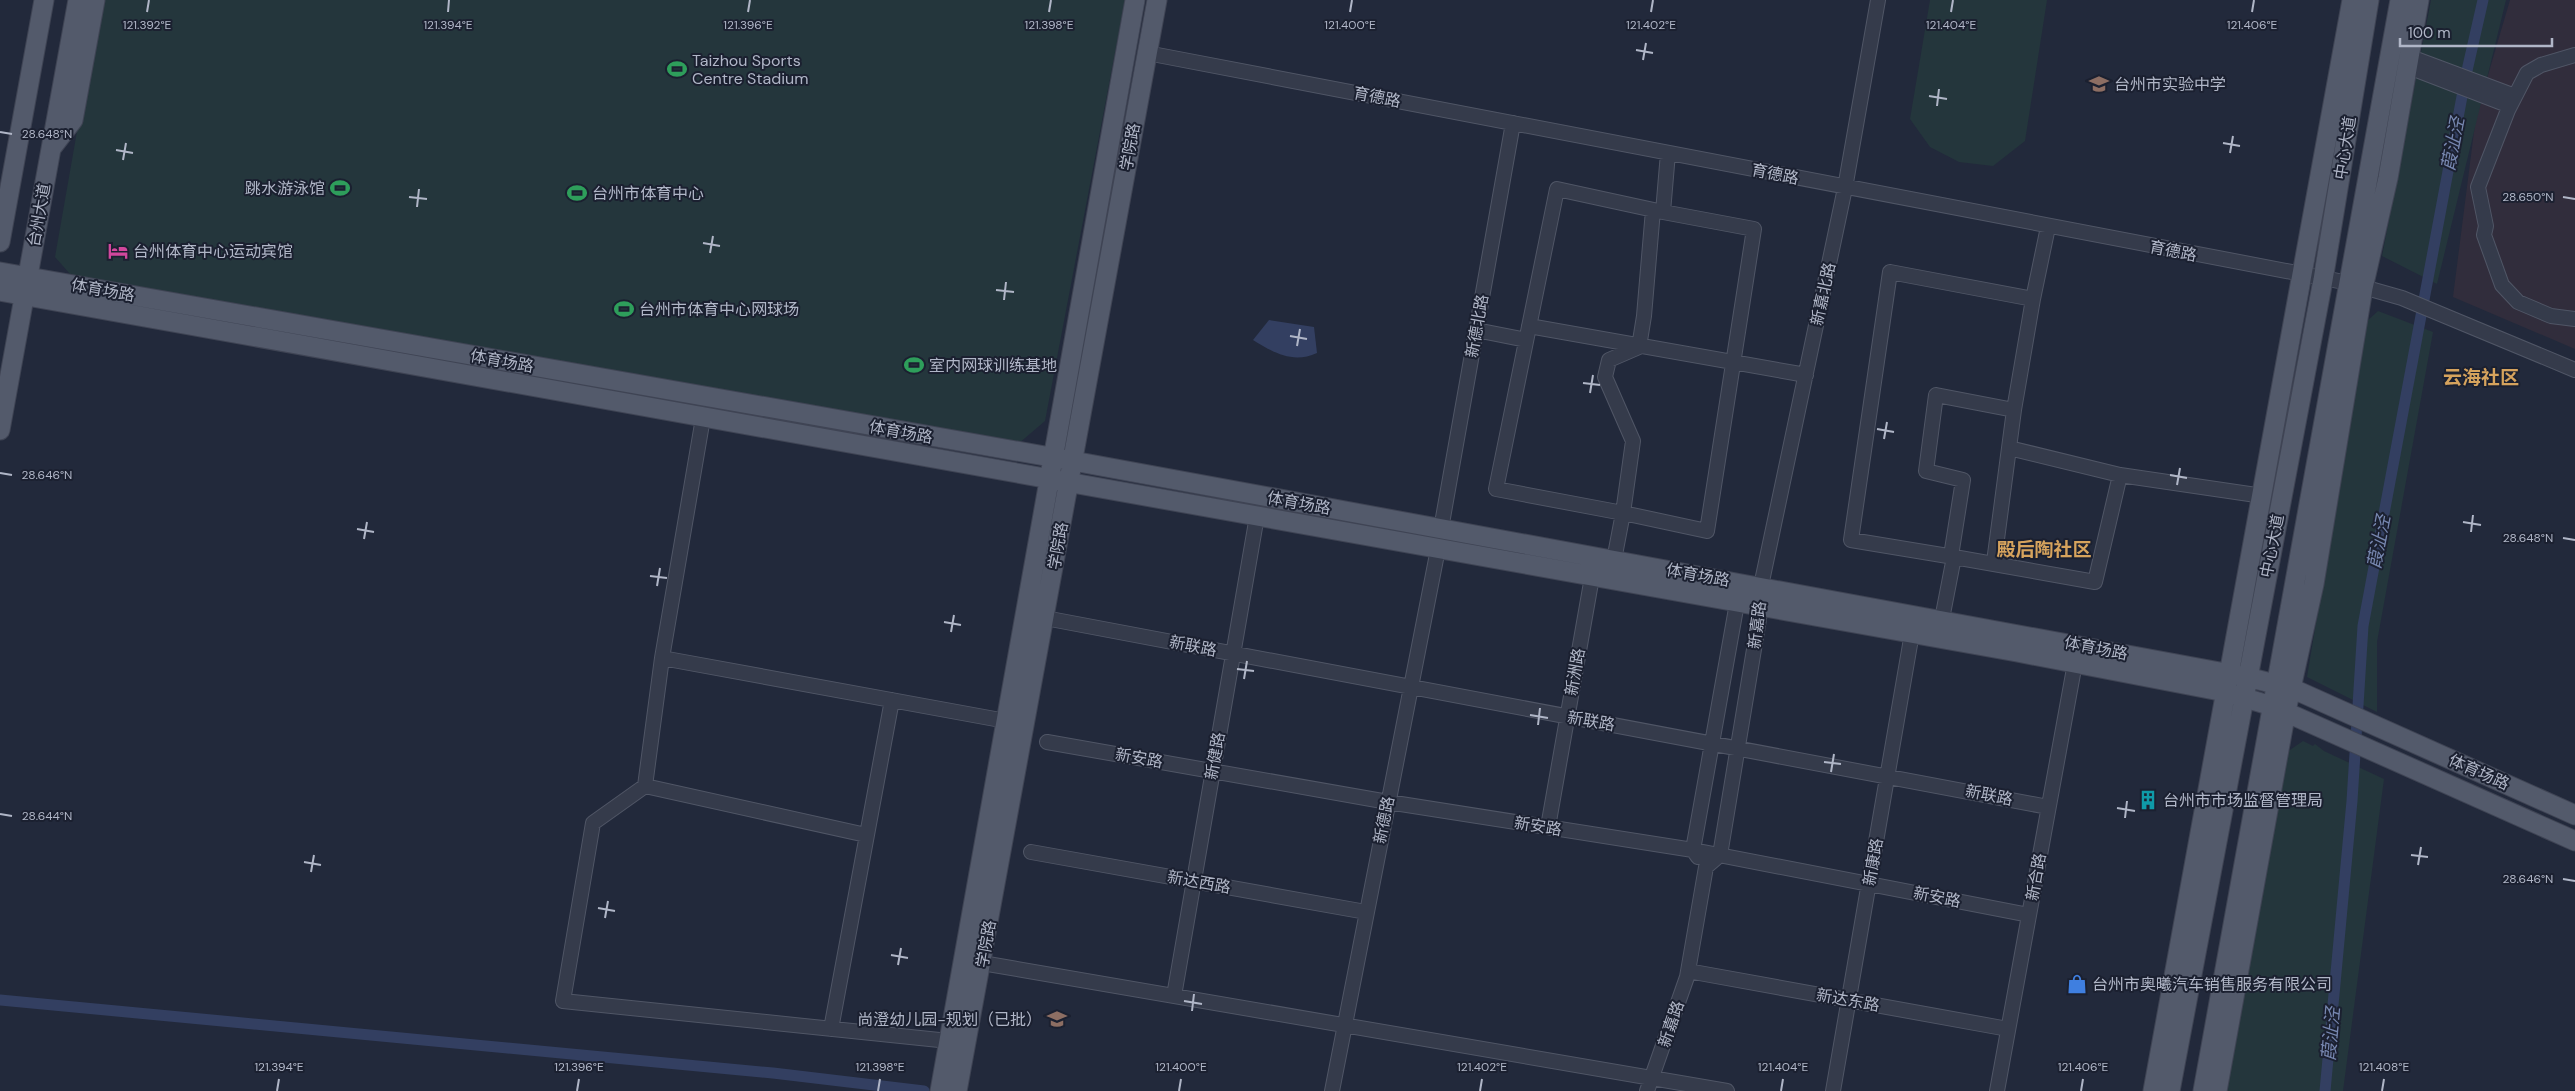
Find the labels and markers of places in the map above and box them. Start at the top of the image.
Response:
place label: Taizhou Sports Centre Stadium [692,50,809,89]
sports icon: Taizhou Sports Centre Stadium [666,58,688,80]
school or university icon: 台州市实验中学 [2088,73,2110,95]
place label: 台州市实验中学 [2114,74,2226,95]
sports icon: 跳水游泳馆 [329,177,351,199]
place label: 跳水游泳馆 [245,178,325,199]
sports icon: 台州市体育中心 [566,182,588,204]
place label: 台州市体育中心 [592,183,704,204]
hotel icon: 台州体育中心运动宾馆 [107,240,129,262]
place label: 台州体育中心运动宾馆 [133,241,293,262]
sports icon: 台州市体育中心网球场 [613,298,635,320]
place label: 台州市体育中心网球场 [639,299,799,320]
sports icon: 室内网球训练基地 [903,354,925,376]
place label: 室内网球训练基地 [929,355,1057,376]
building icon: 台州市市场监督管理局 [2137,789,2159,811]
place label: 台州市市场监督管理局 [2163,790,2323,811]
shop icon: 台州市奥曦汽车销售服务有限公司 [2066,973,2088,995]
place label: 台州市奥曦汽车销售服务有限公司 [2092,974,2332,995]
school or university icon: 尚澄幼儿园-规划（已批） [1046,1008,1068,1030]
place label: 尚澄幼儿园-规划（已批） [857,1009,1042,1030]

